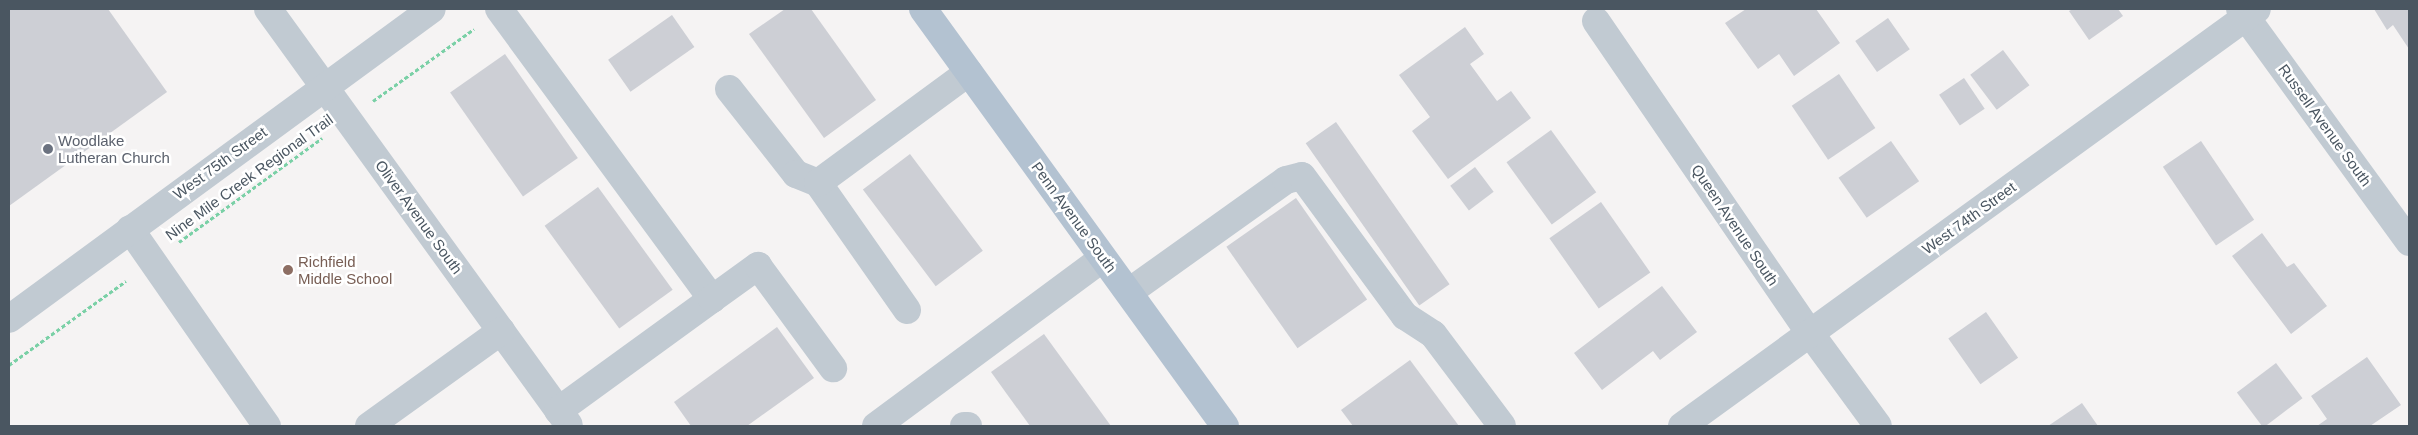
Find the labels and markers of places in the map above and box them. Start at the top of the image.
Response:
place label: Woodlake Lutheran Church [58,131,170,166]
marker: Woodlake Lutheran Church [42,143,54,155]
place label: Richfield Middle School [298,252,392,287]
marker: Richfield Middle School [282,264,294,276]

